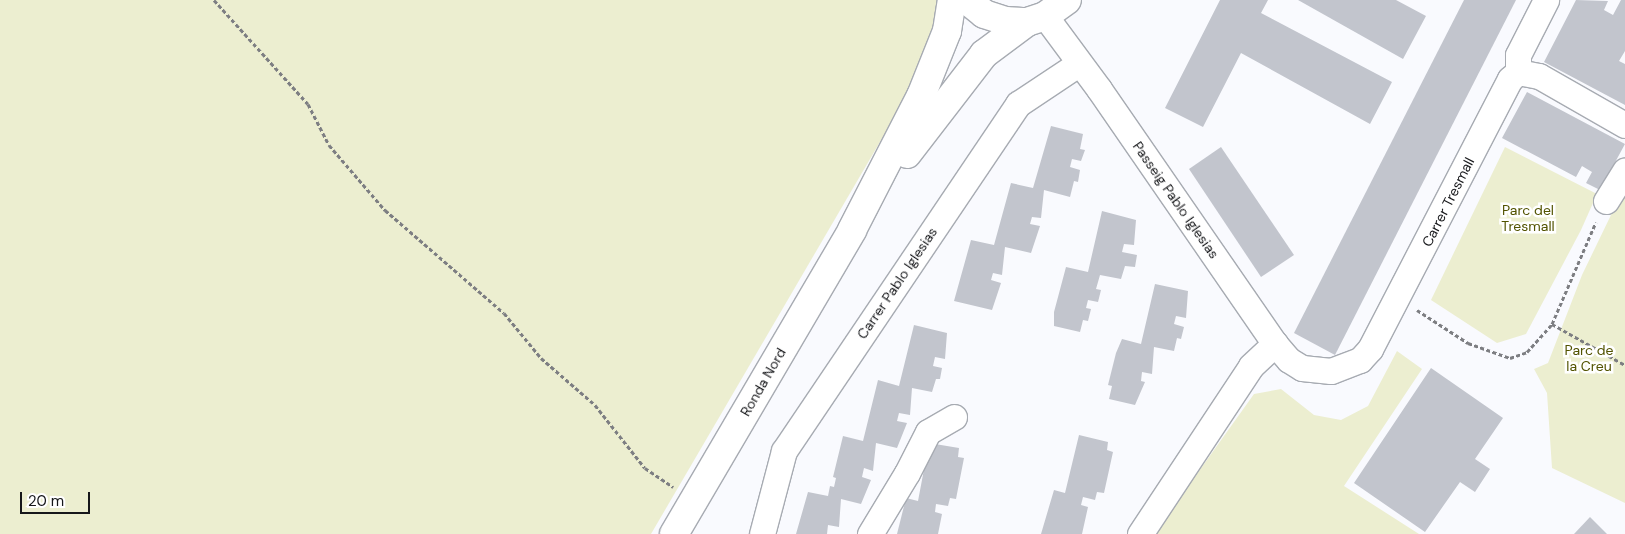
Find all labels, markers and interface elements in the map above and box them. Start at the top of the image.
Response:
street label: Passeig Pablo Iglesias [1129,138,1223,262]
street label: Carrer Tresmall [1418,155,1478,249]
park label: Parc del Tresmall [1501,202,1555,234]
street label: Carrer Pablo Iglesias [853,224,941,342]
park label: Parc de la Creu [1565,342,1613,374]
street label: Ronda Nord [737,345,789,419]
scale bar [22,482,92,514]
text: 20 m [28,491,64,511]

